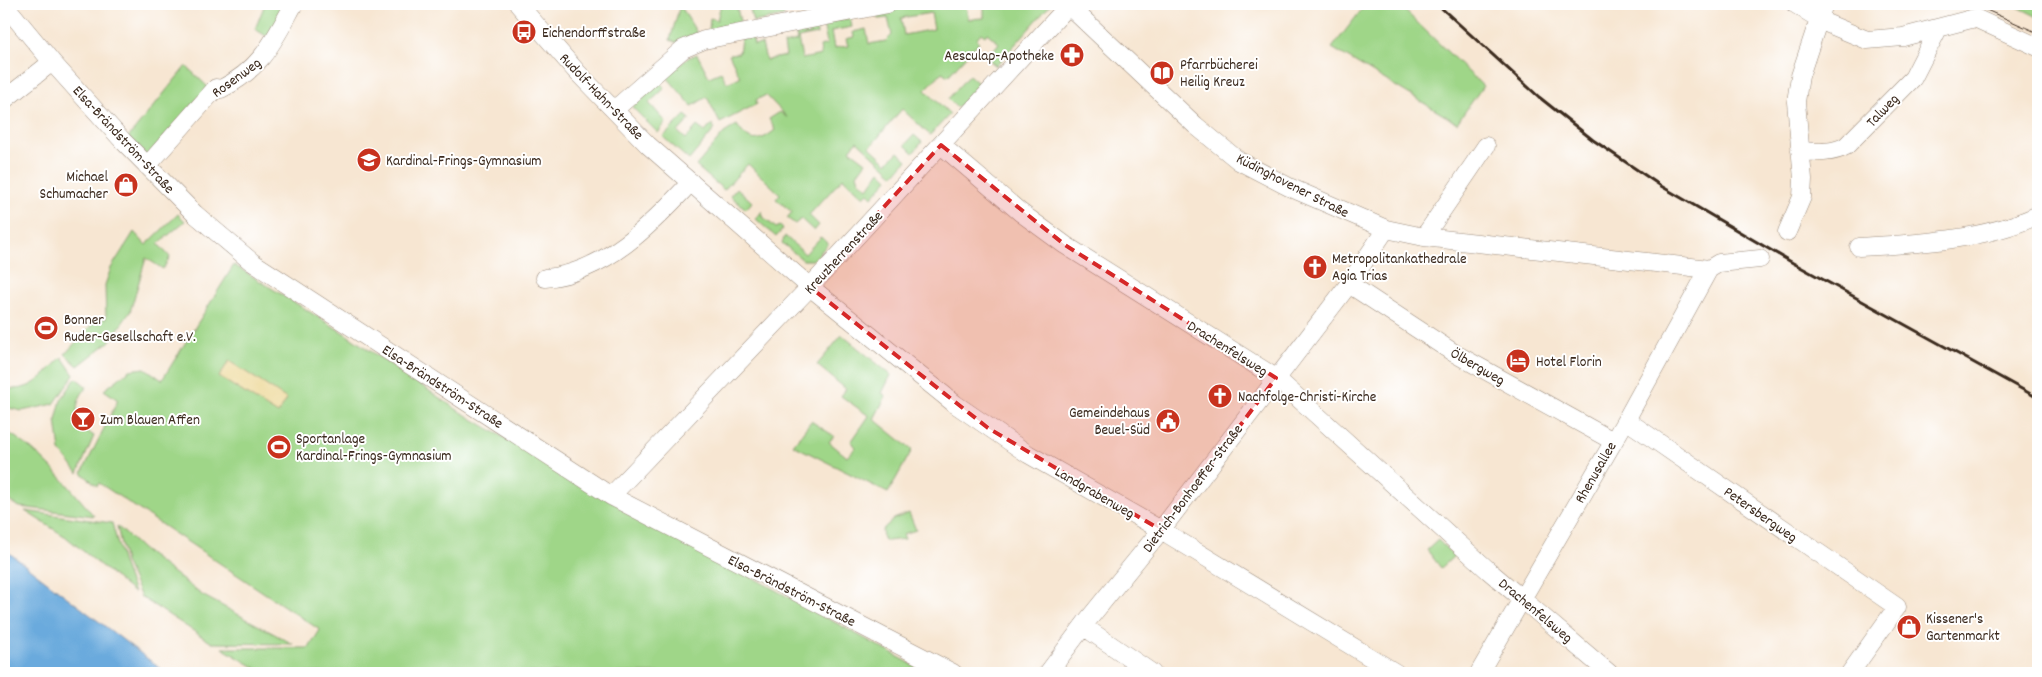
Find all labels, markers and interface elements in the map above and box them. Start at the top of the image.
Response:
bus stop icon: Eichendorffstraße [511,19,537,45]
place label: Eichendorffstraße [542,23,646,45]
pharmacy icon: Aesculap-Apotheke [1059,42,1085,68]
place label: Aesculap-Apotheke [944,46,1054,68]
street label: Rudolf-Hahn-Straße [553,49,648,146]
street label: Rosenweg [208,53,267,104]
place label: Pfarrbücherei Heilig Kreuz [1180,55,1258,94]
library icon: Pfarrbücherei Heilig Kreuz [1149,60,1175,86]
street label: Elsa-Brändström-Straße [66,81,179,200]
street label: Talweg [1862,90,1905,133]
school or university icon: Kardinal-Frings-Gymnasium [356,147,382,173]
street label: Küdinghovener Straße [1232,149,1353,225]
place label: Kardinal-Frings-Gymnasium [386,151,542,173]
place label: Michael Schumacher [40,167,108,206]
shop icon: Michael Schumacher [113,172,139,198]
street label: Kreuzherrenstraße [800,206,889,300]
place label: Metropolitankathedrale Agia Trias [1332,249,1467,288]
church icon: Metropolitankathedrale Agia Trias [1302,254,1328,280]
place label: Bonner Ruder-Gesellschaft e.V. [64,310,196,349]
sports icon: Bonner Ruder-Gesellschaft e.V. [33,315,59,341]
street label: Drachenfelsweg [1182,316,1272,383]
street label: Elsa-Brändström-Straße [377,340,507,436]
street label: Ölbergweg [1446,343,1508,392]
hotel icon: Hotel Florin [1505,348,1531,374]
place label: Hotel Florin [1536,352,1602,374]
church icon: Nachfolge-Christi-Kirche [1207,383,1233,409]
place label: Nachfolge-Christi-Kirche [1238,387,1377,409]
place label: Gemeindehaus Beuel-Süd [1069,403,1150,442]
bar icon: Zum Blauen Affen [70,406,96,432]
public building icon: Gemeindehaus Beuel-Süd [1155,408,1181,434]
place label: Zum Blauen Affen [100,410,200,432]
street label: Dietrich-Bonhoeffer-Straße [1138,420,1249,558]
place label: Sportanlage Kardinal-Frings-Gymnasium [296,429,452,468]
sports icon: Sportanlage Kardinal-Frings-Gymnasium [266,434,292,460]
street label: Rhenusallee [1570,438,1623,508]
street label: Landgrabenweg [1050,462,1138,526]
street label: Petersbergweg [1719,482,1801,549]
street label: Elsa-Brändström-Straße [723,550,859,634]
street label: Drachenfelsweg [1493,574,1577,649]
place label: Kissener's Gartenmarkt [1926,609,2000,648]
shop icon: Kissener's Gartenmarkt [1896,614,1922,640]

